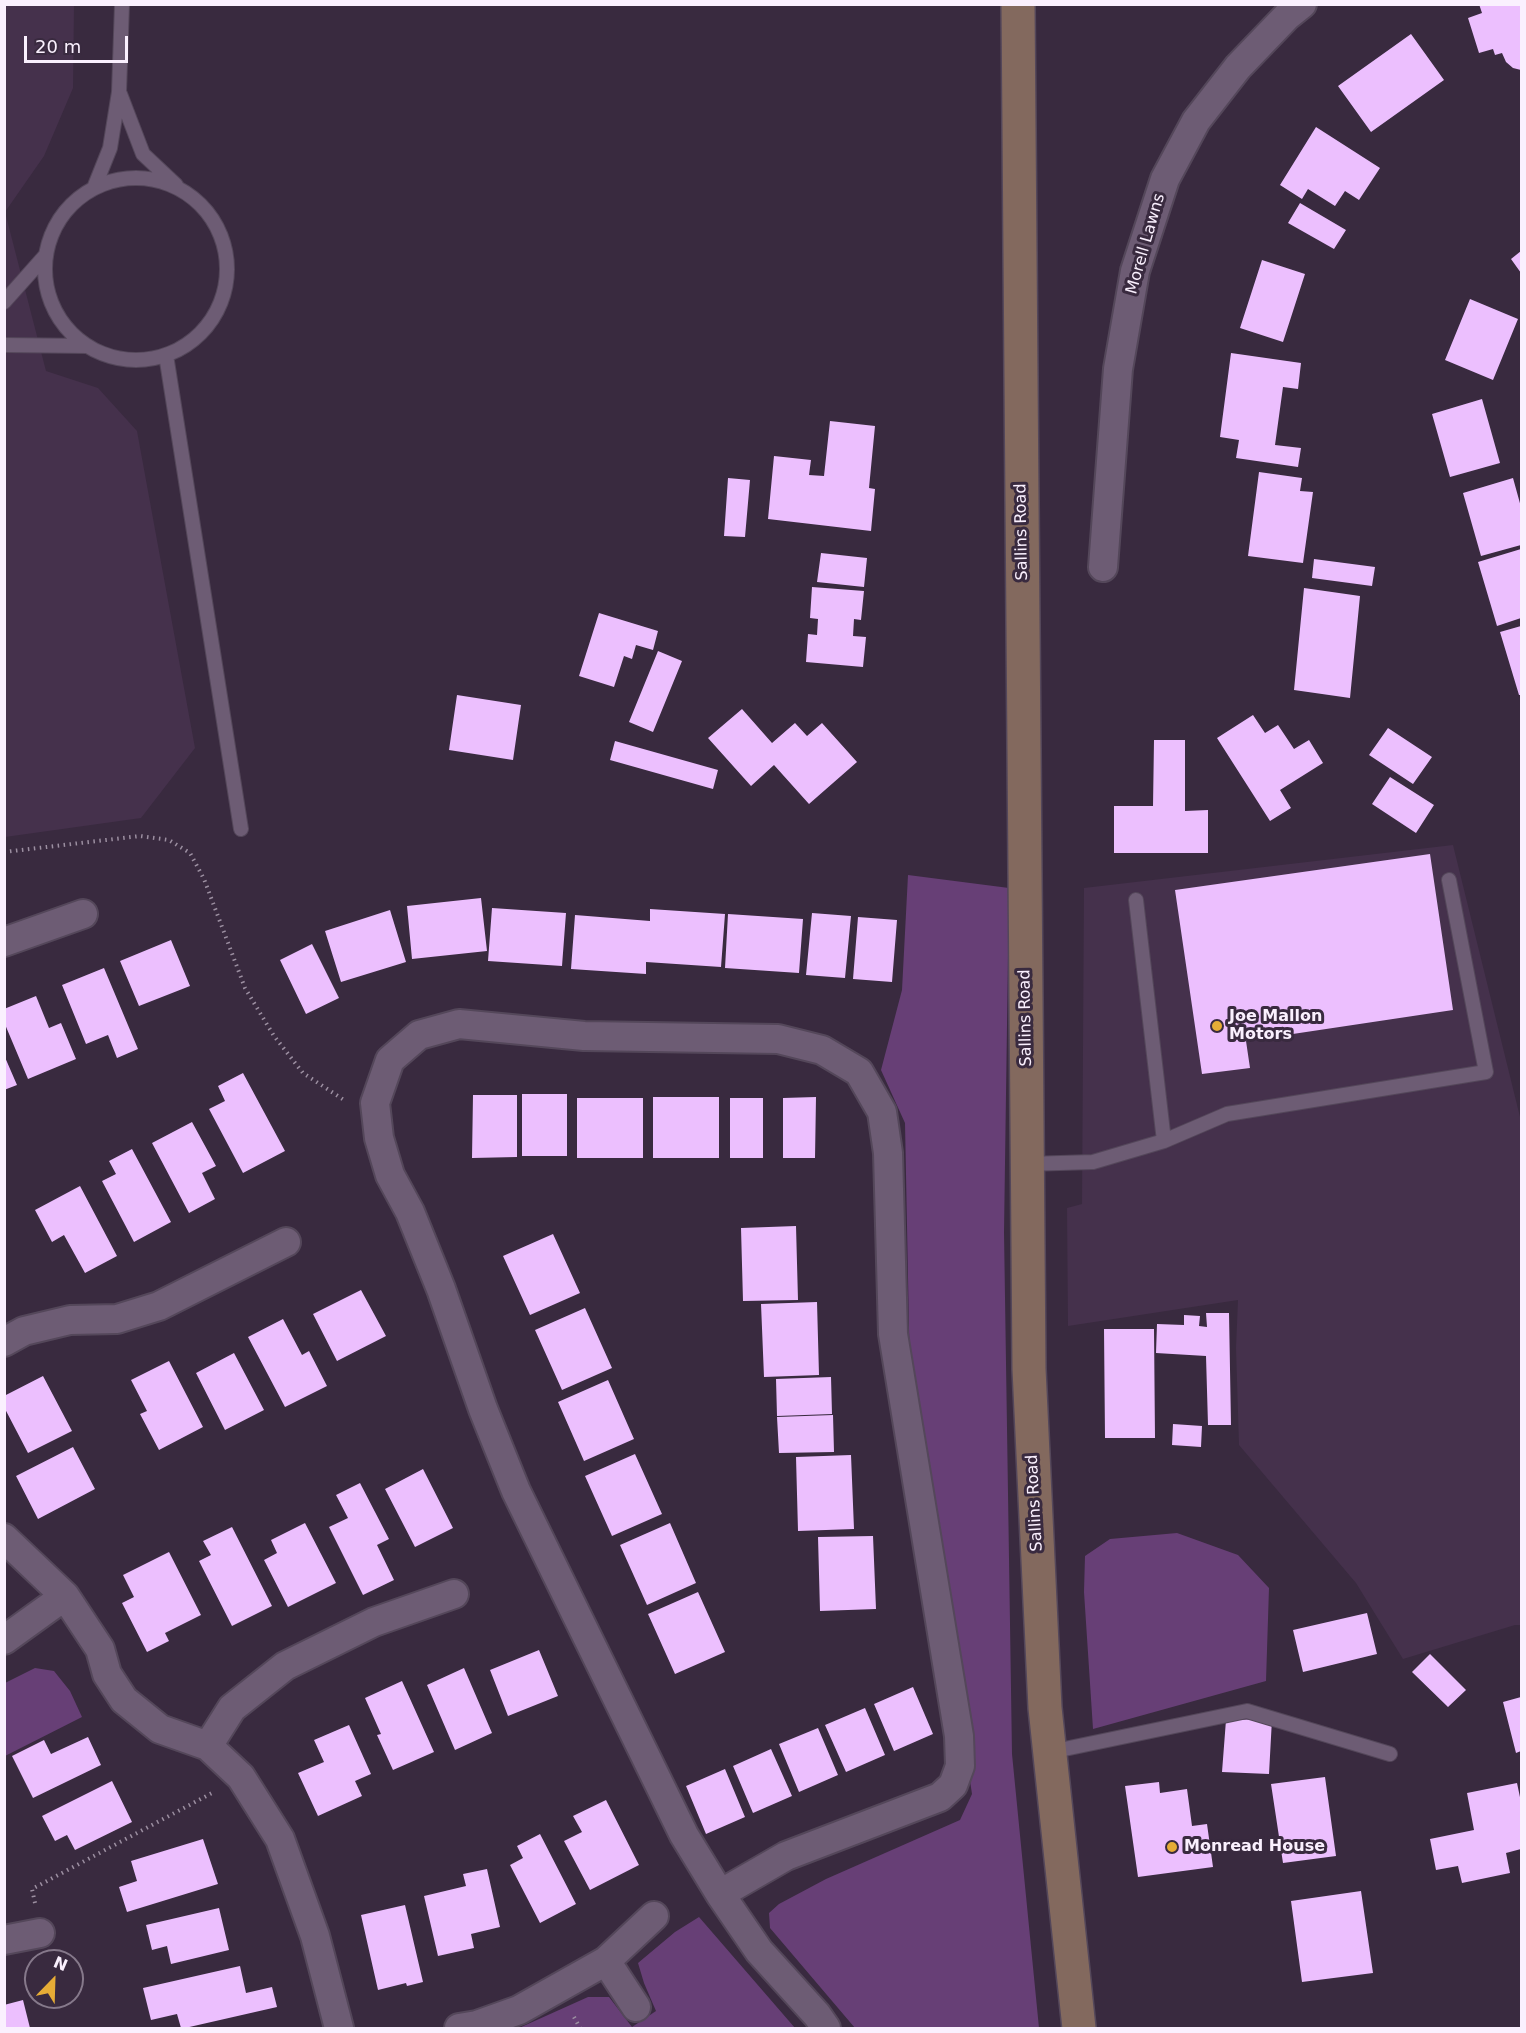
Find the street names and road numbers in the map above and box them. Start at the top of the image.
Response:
street label: Morell Lawns [1122,191,1170,297]
street label: Sallins Road [1012,483,1032,581]
street label: Sallins Road [1016,969,1036,1067]
street label: Sallins Road [1023,1454,1047,1552]

